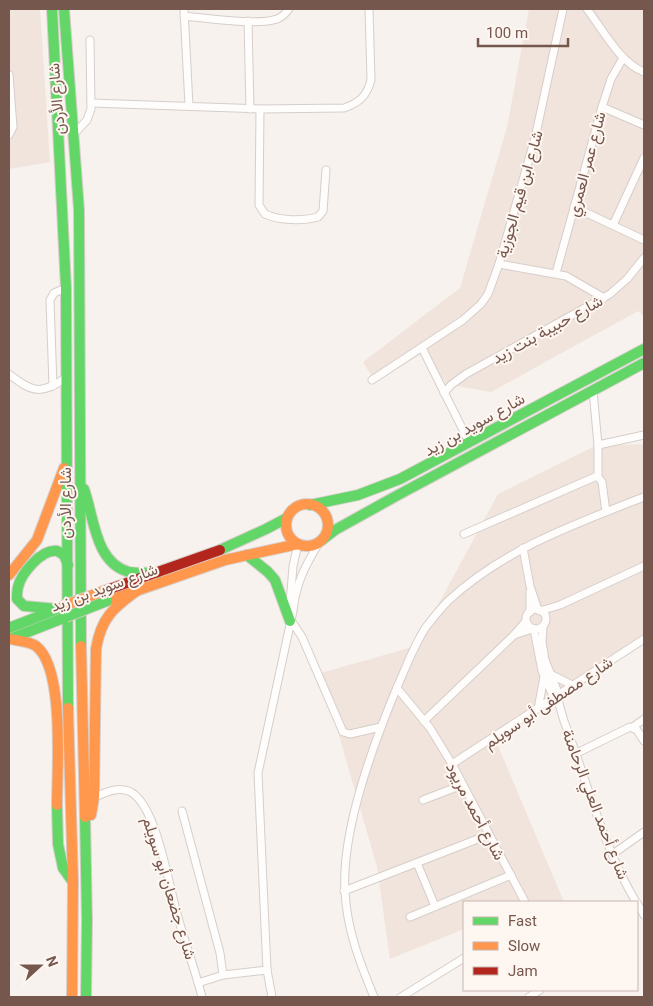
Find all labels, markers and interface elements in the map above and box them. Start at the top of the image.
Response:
scale bar [478,15,568,47]
text: 100 m [486,24,528,42]
street label: شارع الأردن [44,62,71,135]
street label: شارع عمر العمري [563,110,613,220]
street label: شارع ابن قيم الجوزية [492,128,549,261]
street label: شارع حبيبة بنت زيد [488,291,607,370]
street label: شارع سويد بن زيد [420,389,529,462]
street label: شارع الأردن [56,467,77,539]
street label: شارع سويد بن زيد [48,559,161,618]
street label: شارع مصطفى أبو سويلم [480,652,617,754]
street label: شارع أحمد العلي الرحامنة [554,726,633,883]
street label: شارع أحمد مريود [440,759,509,864]
street label: شارع جضعان أبو سويلم [137,814,200,962]
legend [463,901,638,991]
text: Fast [508,912,537,930]
text: Slow [508,937,540,955]
north arrow [15,941,65,991]
text: N [43,954,61,969]
text: Jam [508,962,538,980]

